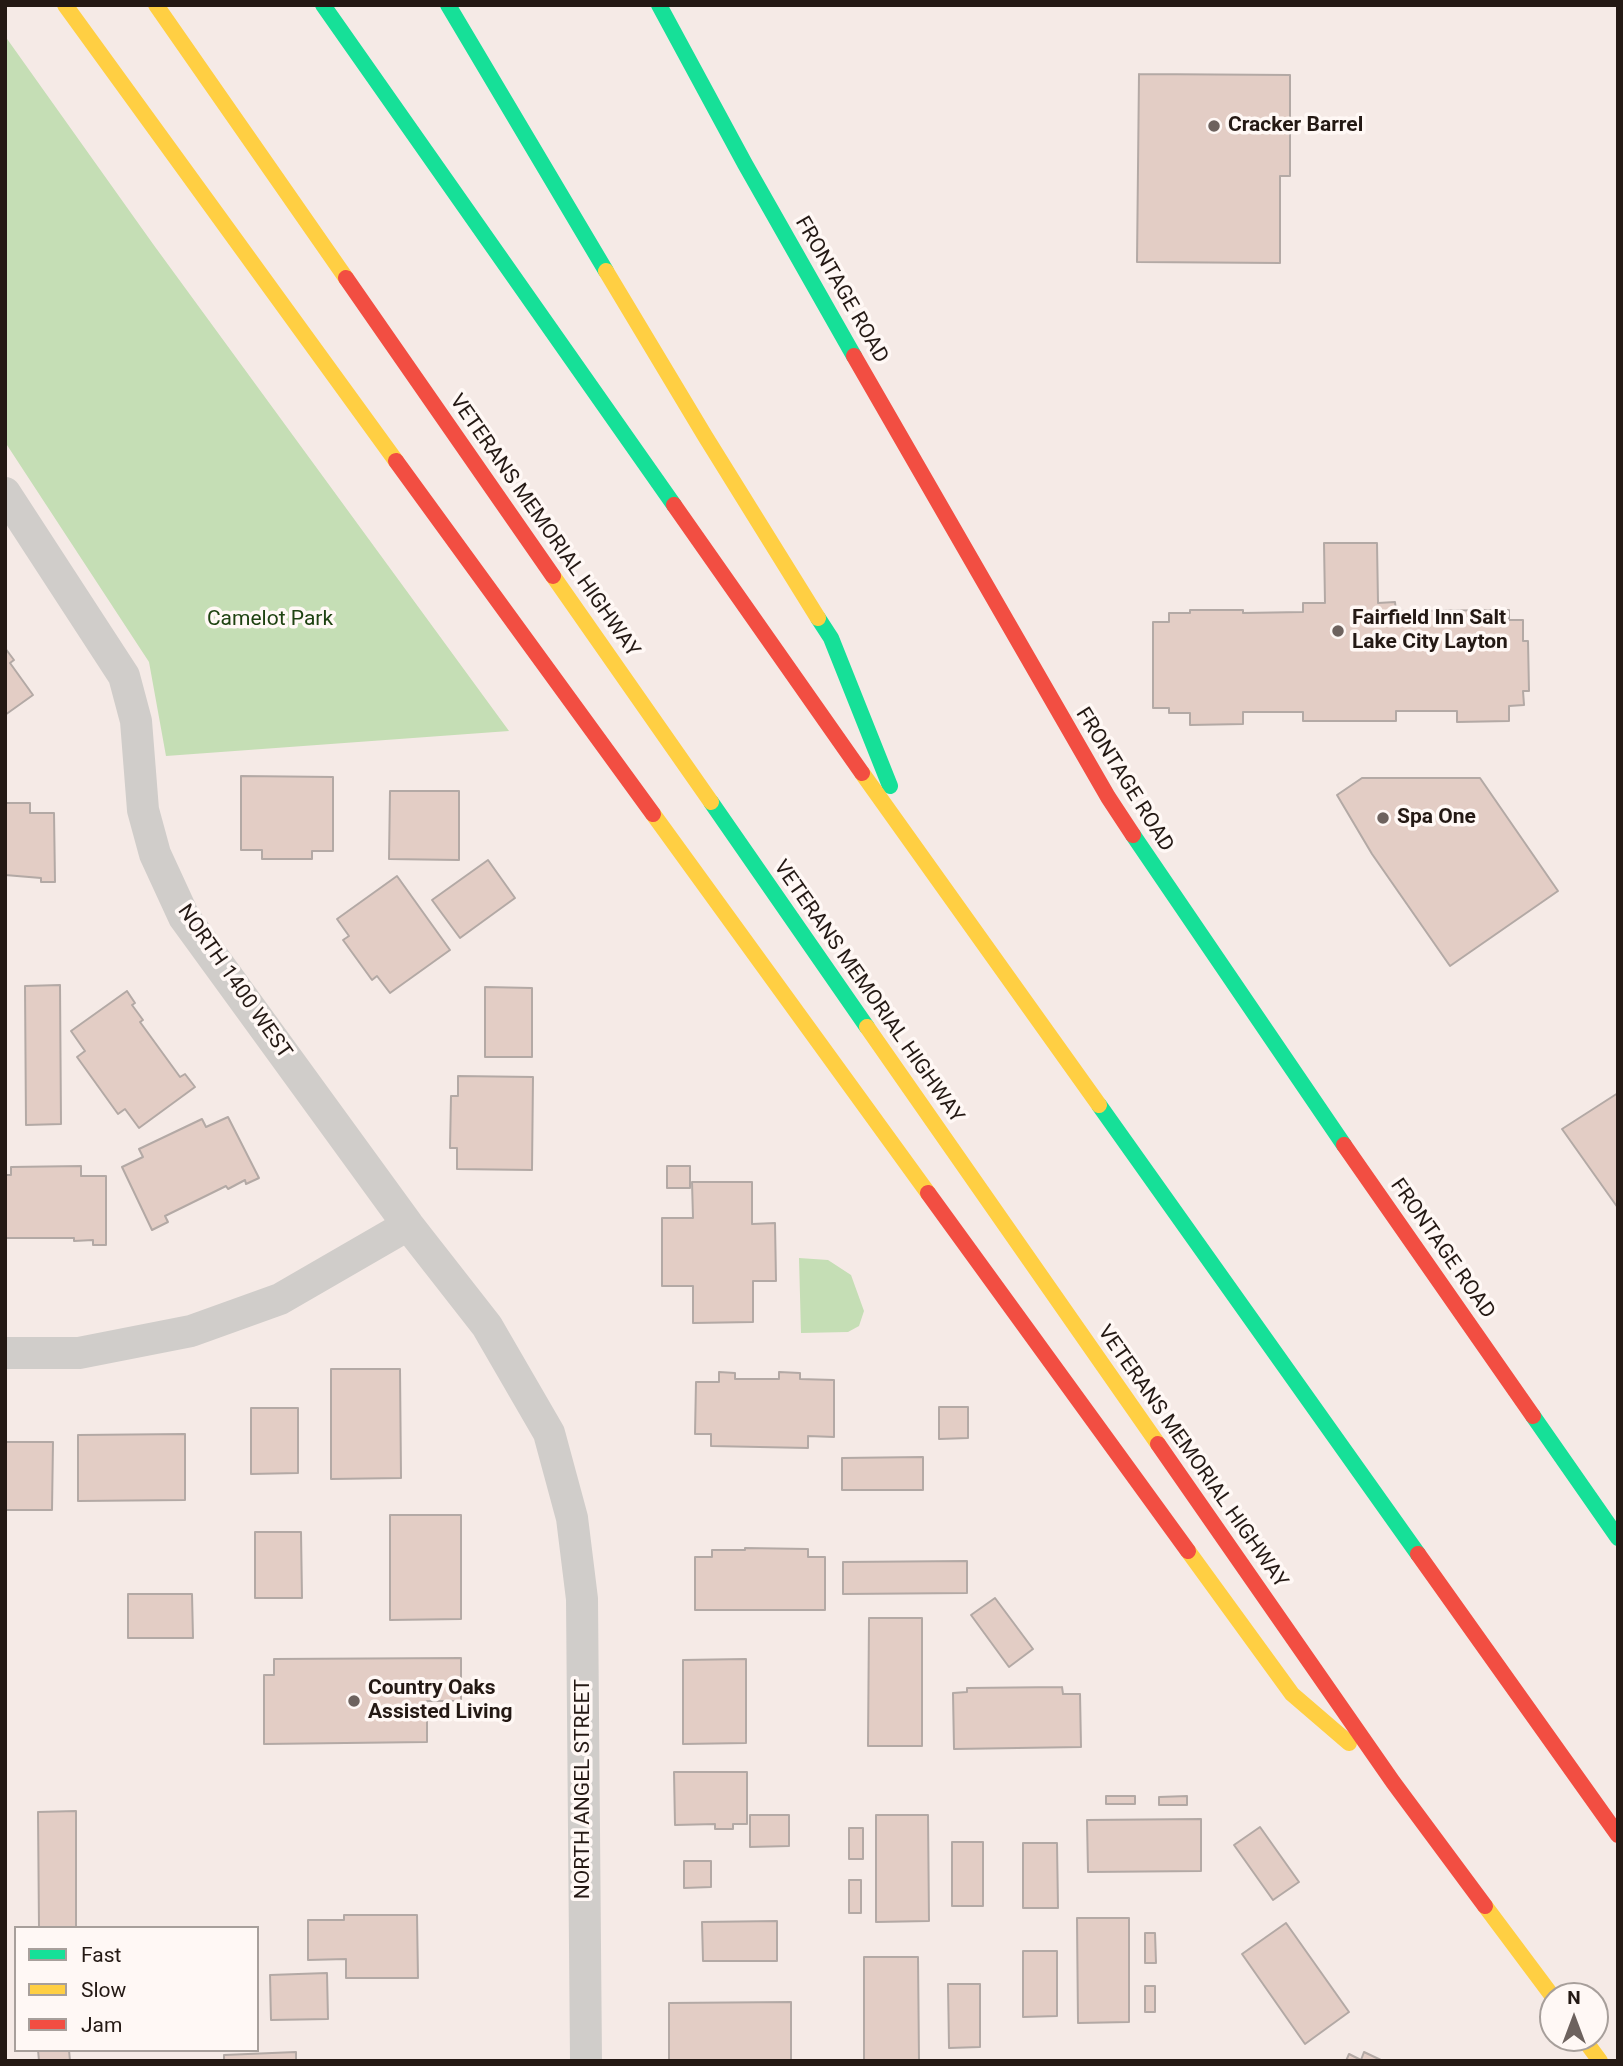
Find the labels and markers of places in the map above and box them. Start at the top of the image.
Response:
place label: Cracker Barrel [1228,113,1363,139]
marker: Cracker Barrel [1206,118,1222,134]
place label: Fairfield Inn Salt Lake City Layton [1352,606,1508,656]
marker: Fairfield Inn Salt Lake City Layton [1330,623,1346,639]
place label: Spa One [1397,805,1476,831]
marker: Spa One [1375,810,1391,826]
place label: Country Oaks Assisted Living [368,1676,512,1726]
marker: Country Oaks Assisted Living [346,1693,362,1709]

